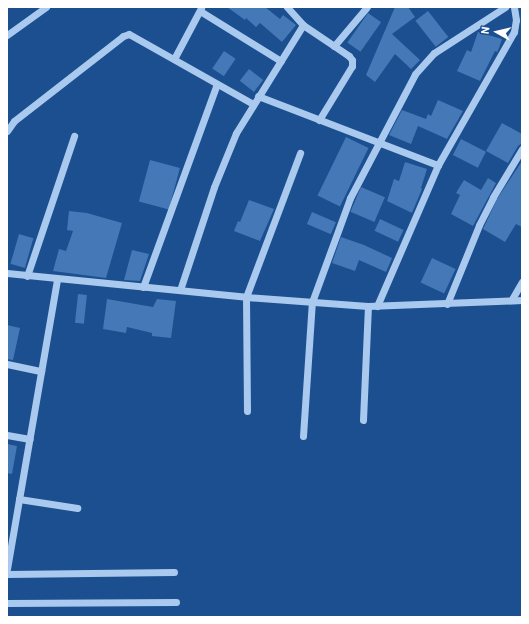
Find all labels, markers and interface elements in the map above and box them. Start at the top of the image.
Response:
north arrow [477,12,517,52]
text: N [478,26,492,35]

